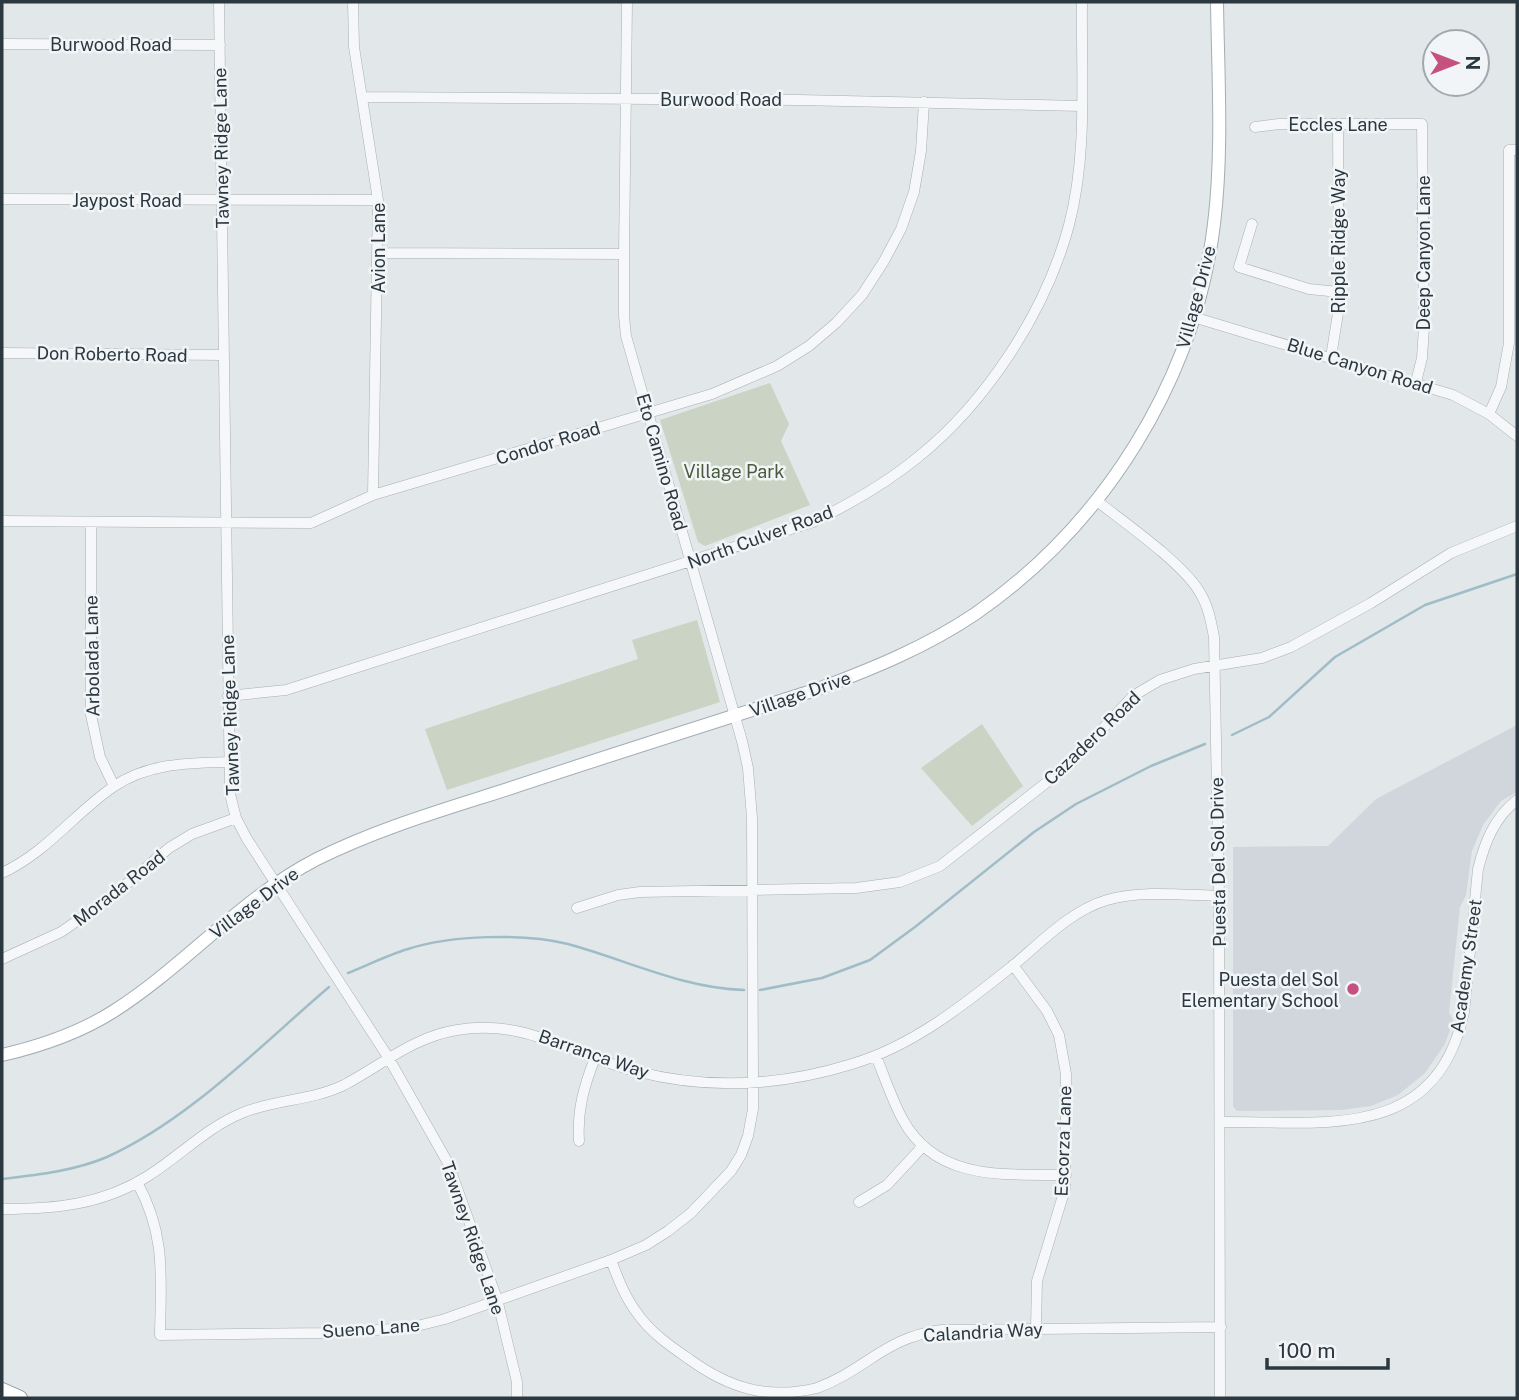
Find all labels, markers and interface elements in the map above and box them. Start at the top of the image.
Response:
north arrow [1421,28,1491,98]
street label: Burwood Road [50,34,172,55]
text: N [1462,56,1484,70]
street label: Tawney Ridge Lane [209,67,233,229]
street label: Burwood Road [660,89,782,110]
street label: Eccles Lane [1288,114,1388,135]
street label: Ripple Ridge Way [1328,168,1349,314]
street label: Deep Canyon Lane [1413,175,1434,331]
street label: Jaypost Road [72,190,182,211]
street label: Avion Lane [368,203,389,293]
street label: Village Drive [1172,243,1220,351]
street label: Blue Canyon Road [1285,334,1435,398]
street label: Don Roberto Road [36,342,188,366]
street label: Eto Camino Road [632,391,692,533]
street label: Condor Road [493,417,603,469]
park label: Village Park [684,461,784,482]
street label: North Culver Road [684,501,836,573]
street label: Arbolada Lane [80,595,104,717]
street label: Tawney Ridge Lane [217,634,243,796]
street label: Village Drive [747,667,853,721]
street label: Cazadero Road [1039,687,1145,789]
street label: Puesta Del Sol Drive [1206,777,1230,947]
street label: Morada Road [69,846,169,930]
street label: Village Drive [206,863,302,943]
street label: Academy Street [1446,898,1486,1034]
place label: Puesta del Sol Elementary School [1181,969,1339,1011]
marker: Puesta del Sol Elementary School [1345,981,1361,997]
street label: Barranca Way [536,1025,652,1083]
street label: Escorza Lane [1051,1085,1075,1197]
street label: Tawney Ridge Lane [437,1158,509,1318]
street label: Sueno Lane [321,1314,421,1342]
street label: Calandria Way [923,1318,1044,1346]
scale bar [1267,1326,1388,1370]
text: 100 m [1278,1338,1335,1363]

